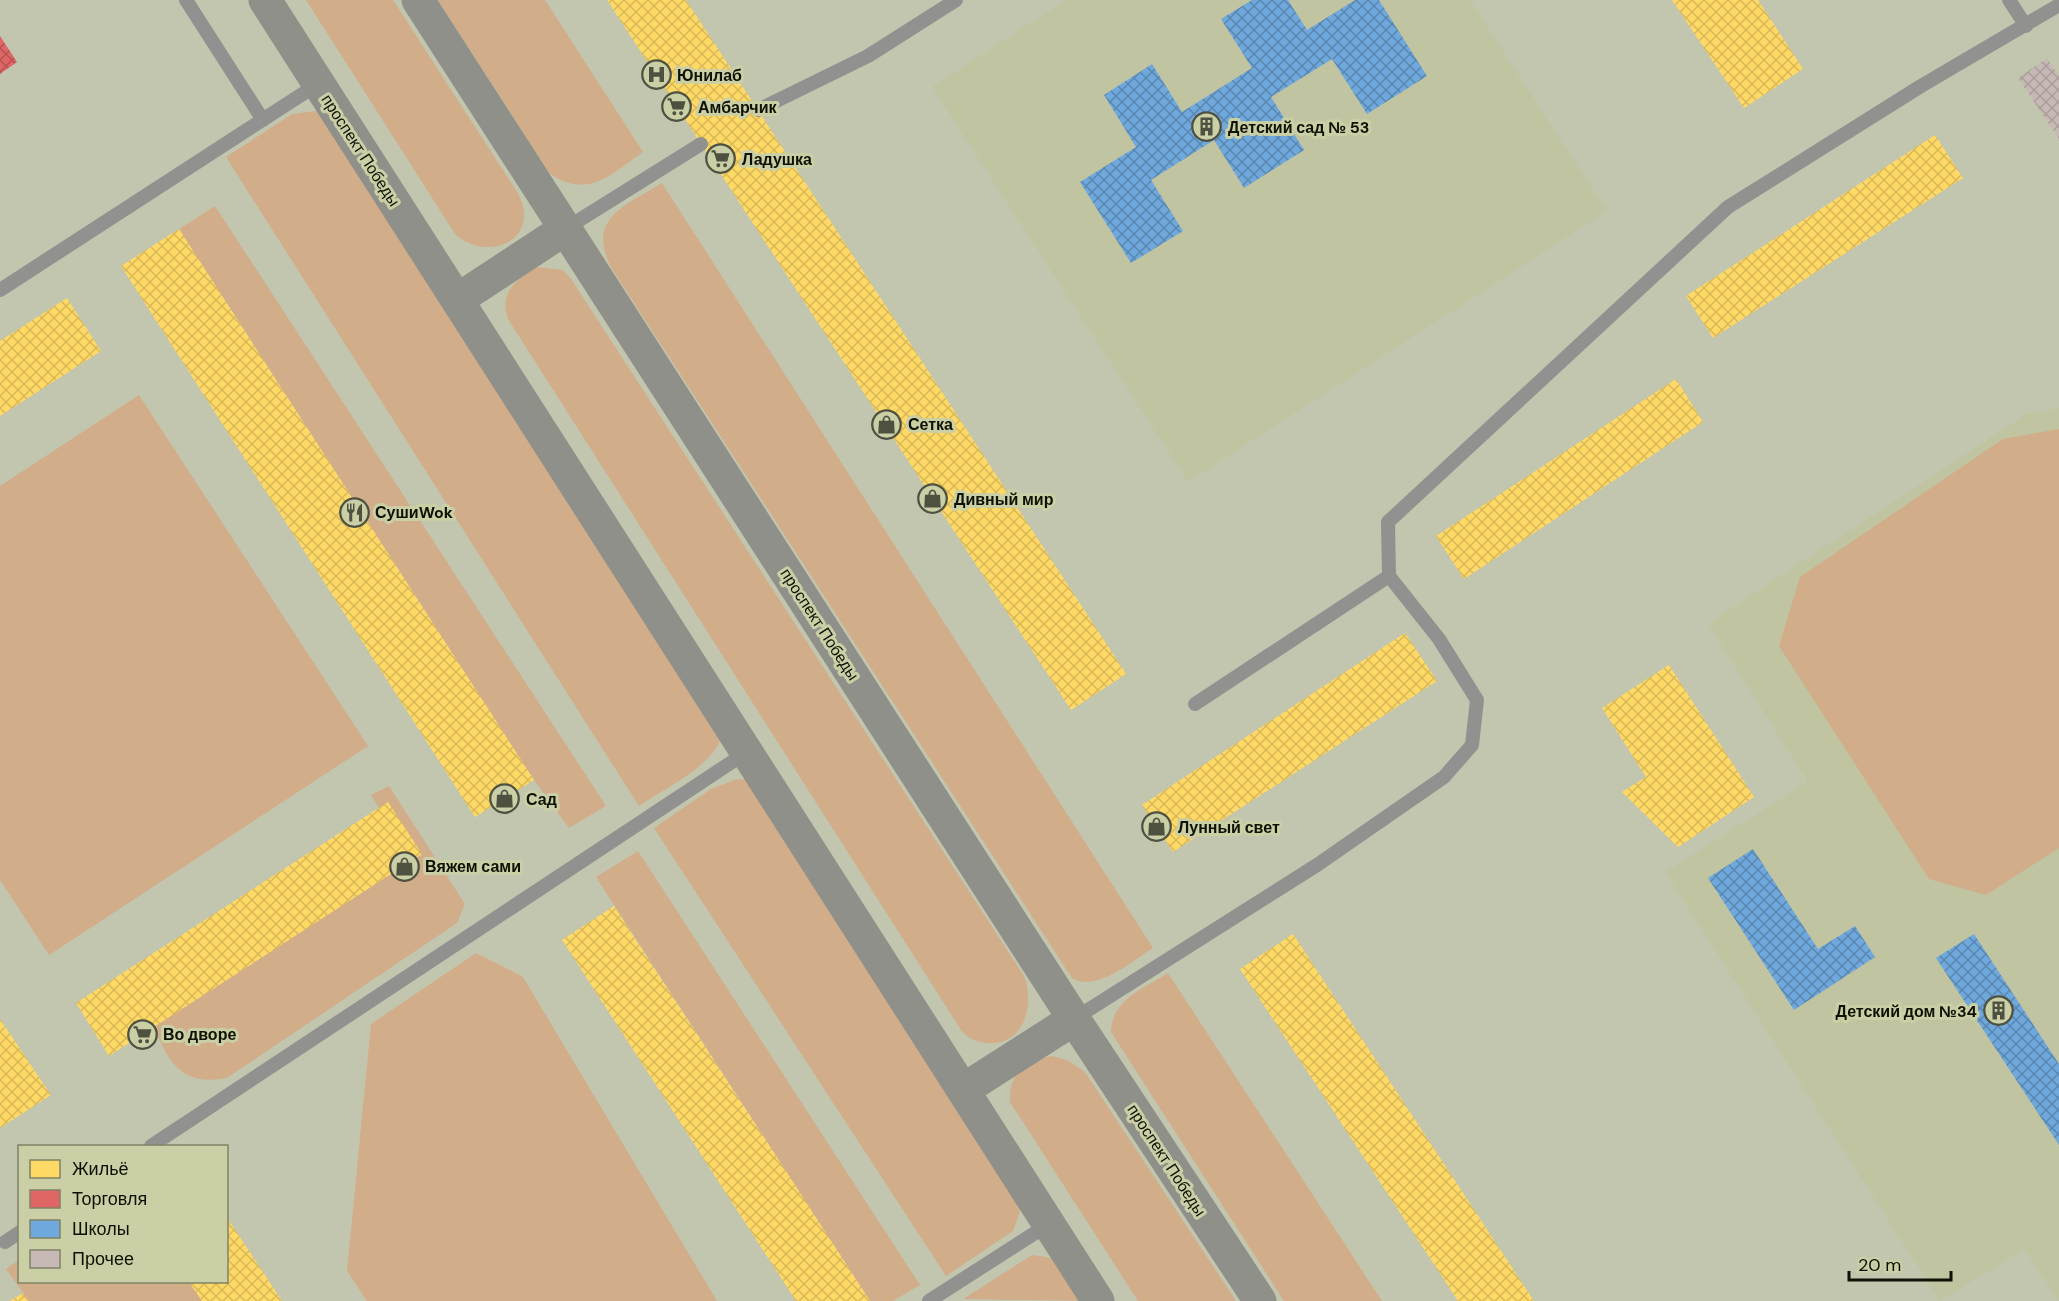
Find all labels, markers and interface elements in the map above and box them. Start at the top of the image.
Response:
hospital icon: Юнилаб [640,59,672,91]
place label: Юнилаб [677,65,742,86]
street label: проспект Победы [316,90,405,210]
supermarket icon: Амбарчик [661,91,693,123]
place label: Амбарчик [698,97,777,118]
building icon: Детский сад № 53 [1191,111,1223,143]
place label: Детский сад № 53 [1228,117,1369,138]
supermarket icon: Ладушка [705,143,737,175]
place label: Ладушка [742,149,812,170]
shop icon: Сетка [871,408,903,440]
place label: Сетка [908,414,953,435]
shop icon: Дивный мир [917,483,949,515]
place label: Дивный мир [954,489,1054,510]
restaurant icon: СушиWok [338,496,370,528]
place label: СушиWok [375,502,454,523]
street label: проспект Победы [775,564,864,684]
shop icon: Сад [489,783,521,815]
place label: Сад [526,789,557,810]
shop icon: Лунный свет [1141,811,1173,843]
place label: Лунный свет [1178,817,1280,838]
shop icon: Вяжем сами [388,850,420,882]
place label: Вяжем сами [425,856,521,877]
building icon: Детский дом №34 [1982,995,2014,1027]
place label: Детский дом №34 [1836,1001,1977,1022]
supermarket icon: Во дворе [126,1018,158,1050]
place label: Во дворе [163,1024,236,1045]
street label: проспект Победы [1122,1100,1211,1220]
legend [18,1145,228,1283]
text: Жильё [72,1157,129,1181]
text: Торговля [72,1187,147,1211]
text: Школы [72,1217,130,1241]
scale bar [1849,1244,1951,1282]
text: Прочее [72,1247,134,1271]
text: 20 m [1858,1253,1901,1277]

